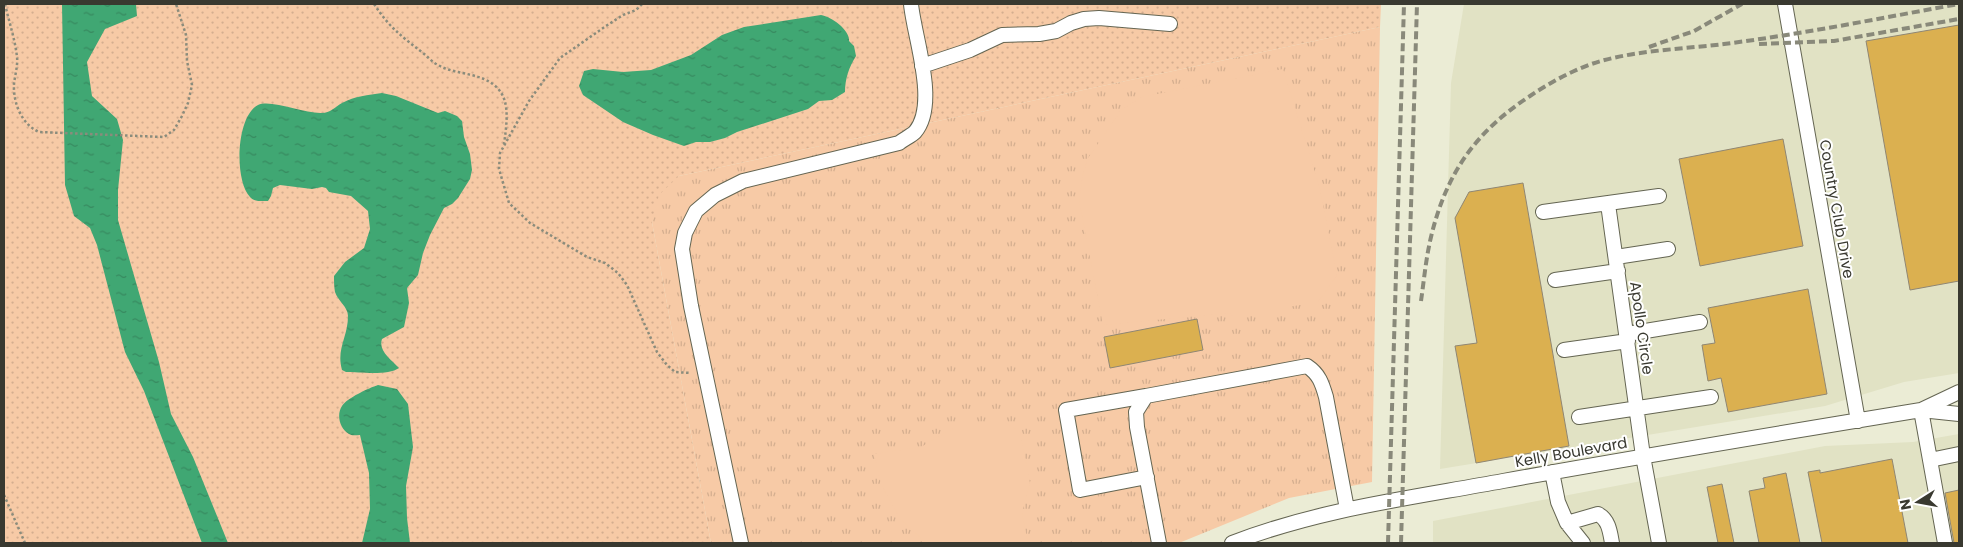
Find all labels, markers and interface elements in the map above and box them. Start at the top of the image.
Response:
street label: Country Club Drive [1814,138,1860,280]
street label: Apollo Circle [1625,280,1659,376]
street label: Kelly Boulevard [1513,432,1629,472]
north arrow [1893,477,1943,527]
text: N [1894,497,1916,512]

